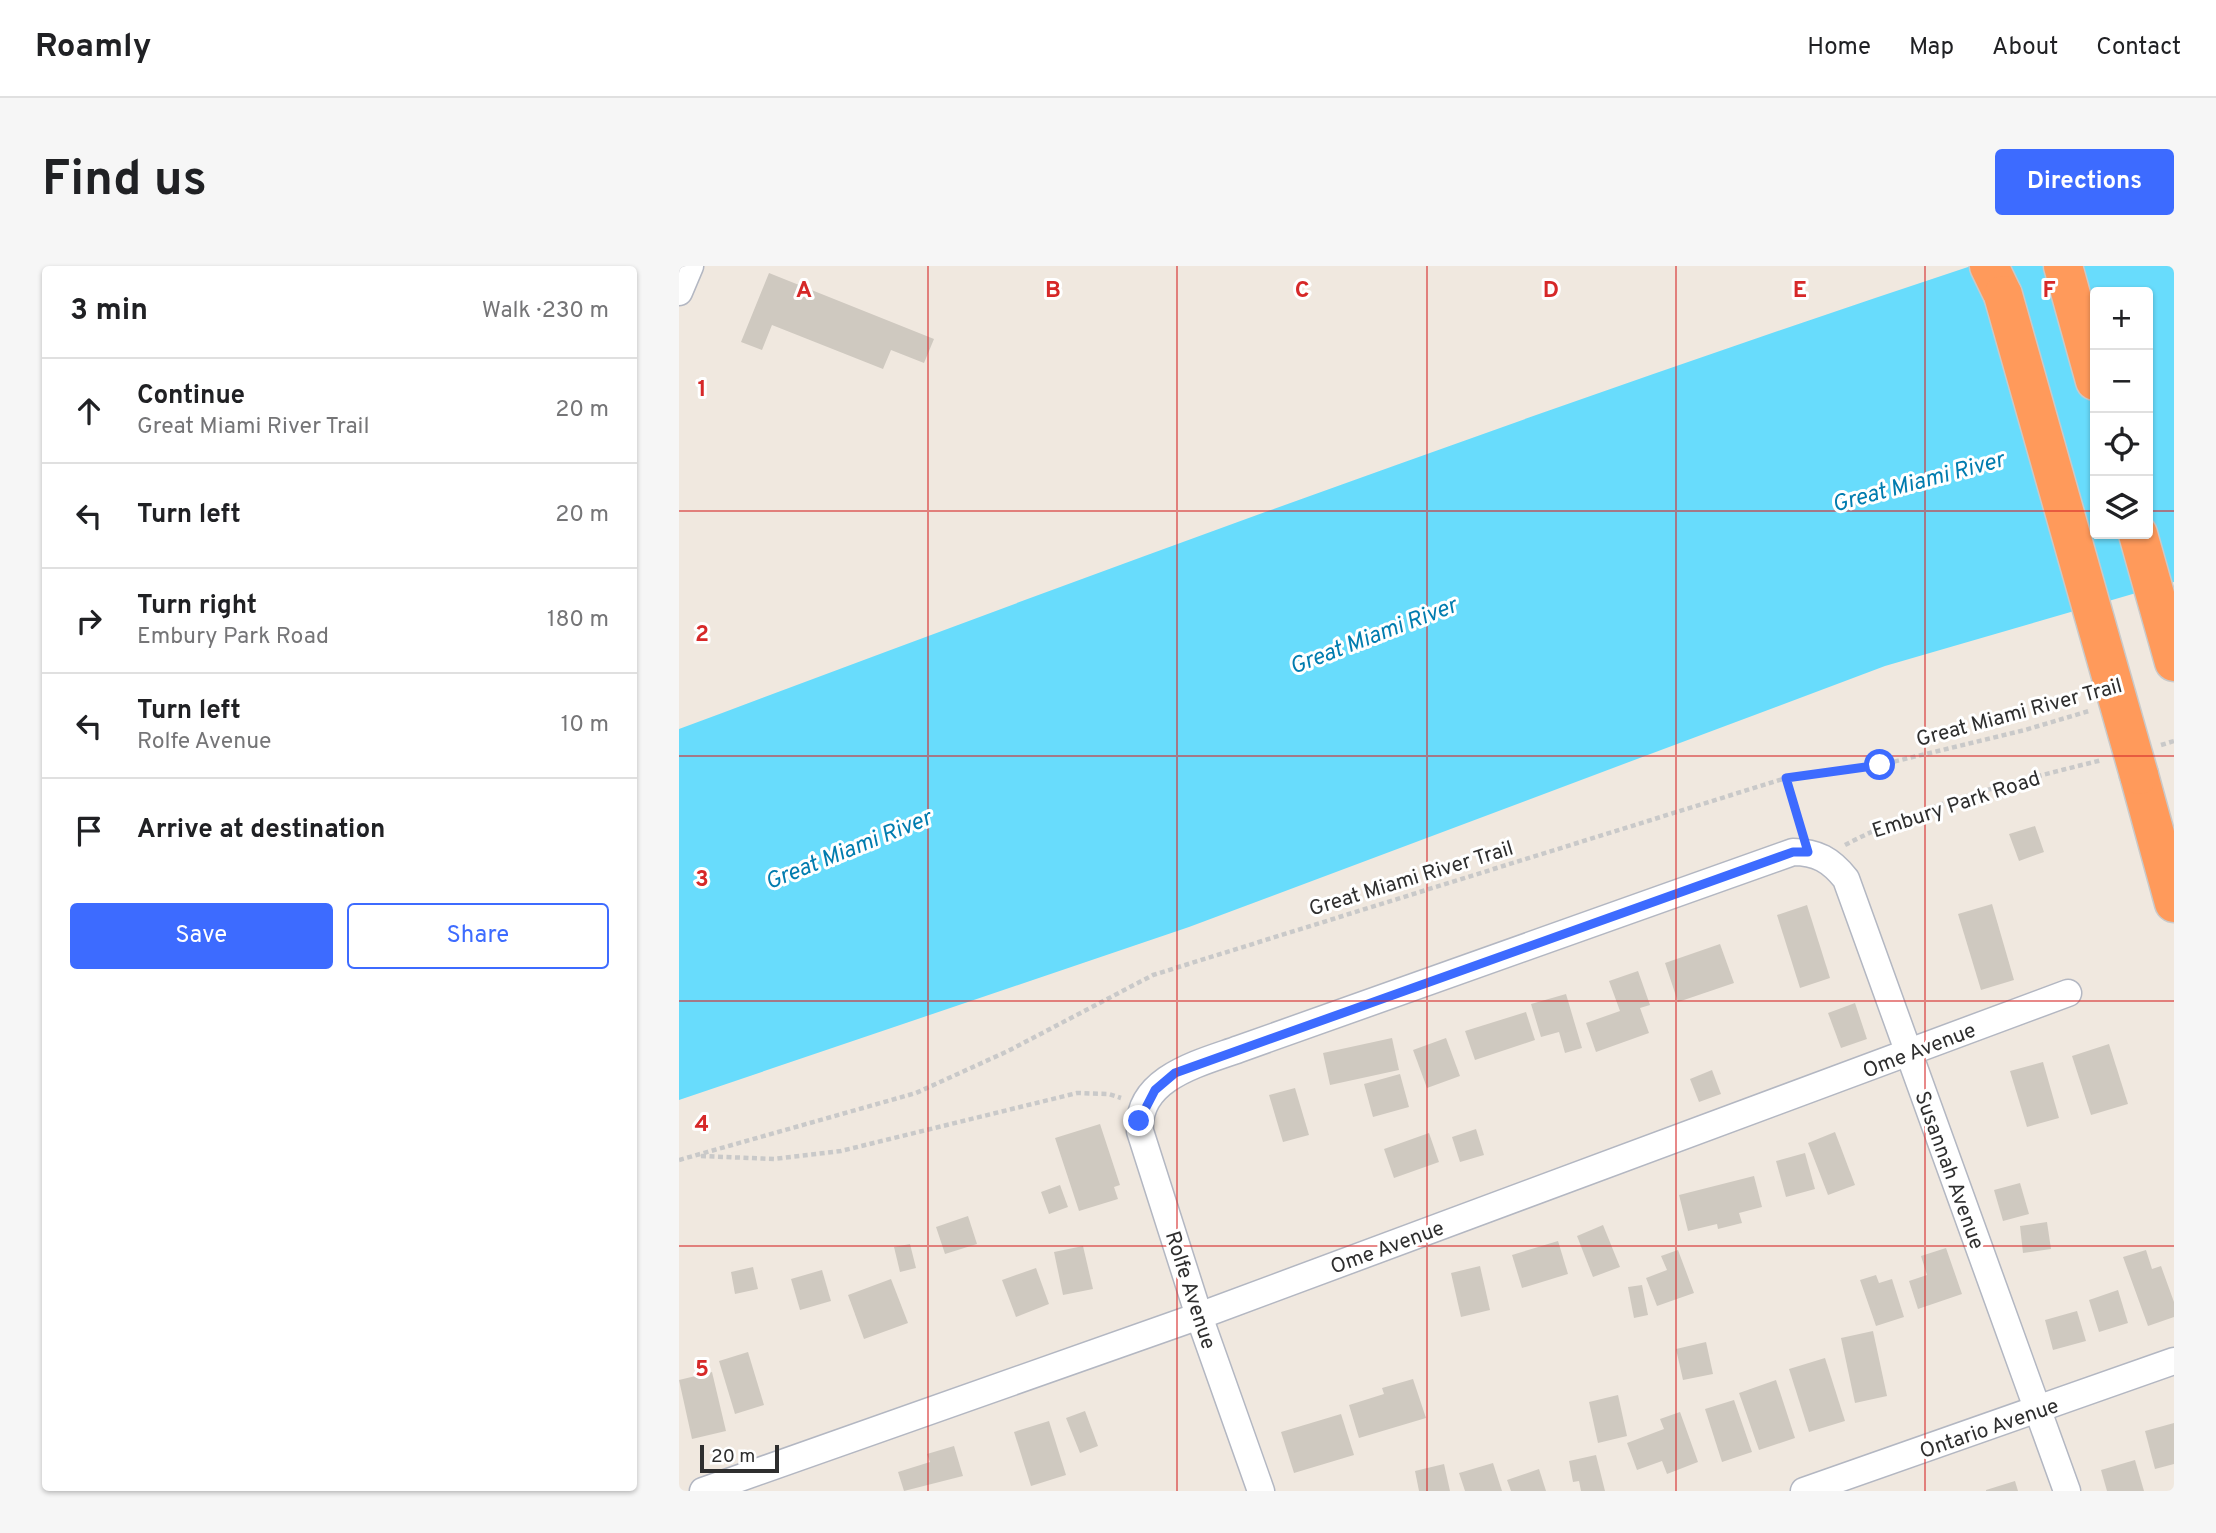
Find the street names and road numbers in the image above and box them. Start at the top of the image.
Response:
street label: Great Miami River Trail [1913,673,2125,754]
street label: Embury Park Road [1869,765,2044,845]
street label: Great Miami River Trail [1306,835,1517,923]
street label: Ome Avenue [1859,1017,1980,1085]
street label: Susannah Avenue [1907,1088,1990,1253]
street label: Ome Avenue [1327,1215,1448,1281]
street label: Rolfe Avenue [1158,1228,1221,1353]
street label: Ontario Avenue [1916,1393,2063,1466]

